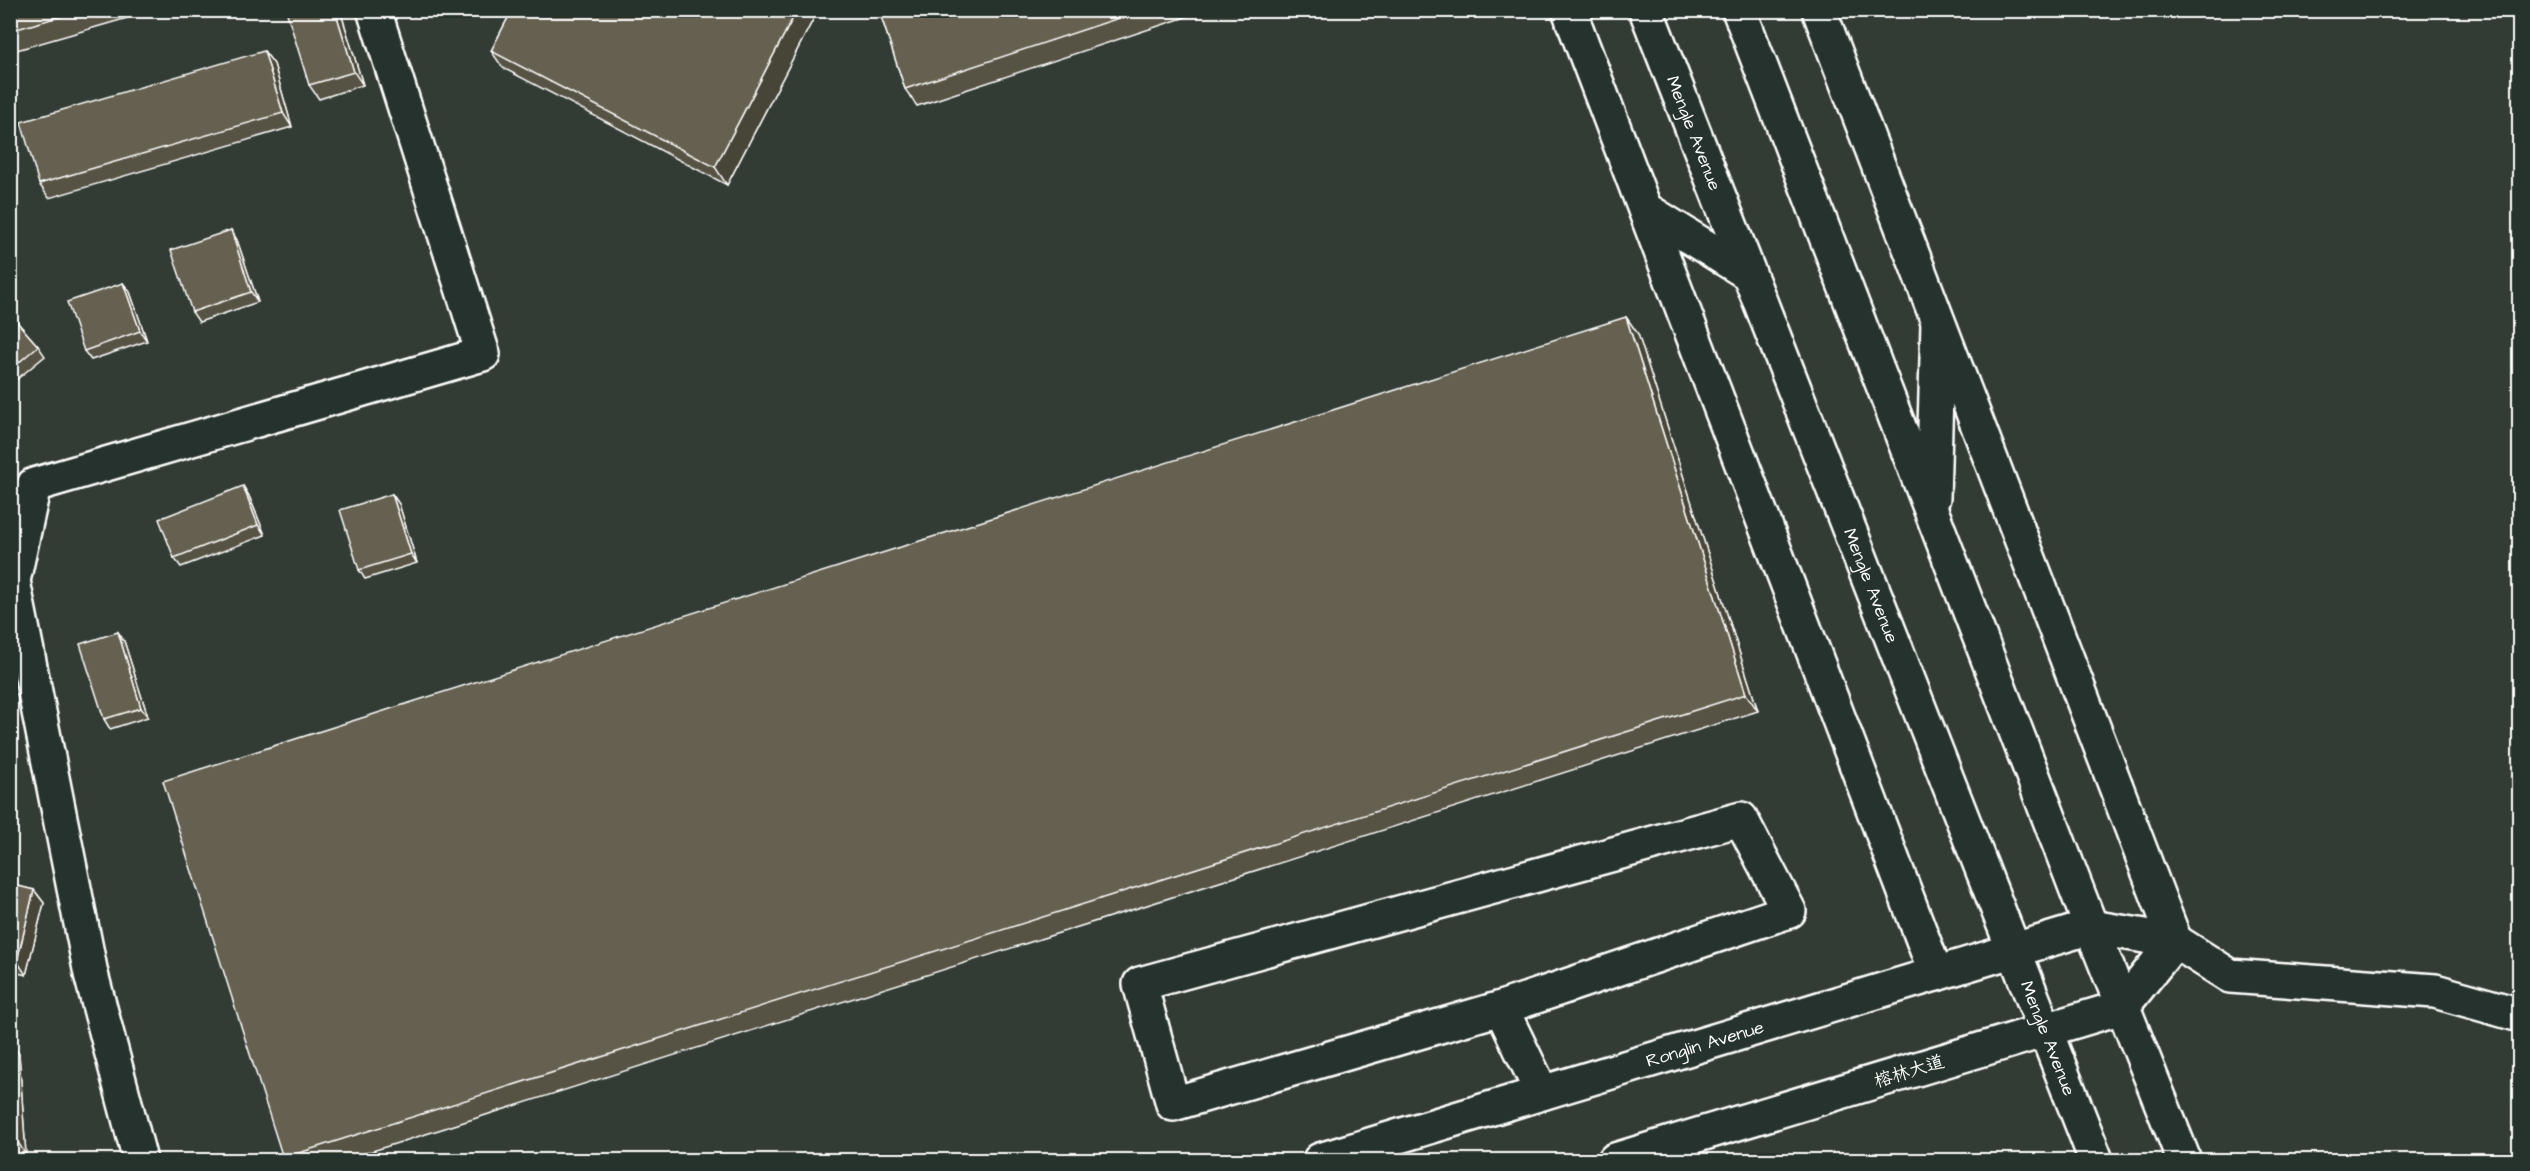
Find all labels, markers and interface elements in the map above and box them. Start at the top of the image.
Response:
street label: Mengle Avenue [1660,72,1727,194]
street label: Mengle Avenue [1837,525,1905,647]
street label: Mengle Avenue [2014,977,2082,1100]
street label: Ronglin Avenue [1643,1015,1767,1074]
street label: 榕林大道 [1871,1049,1947,1094]

